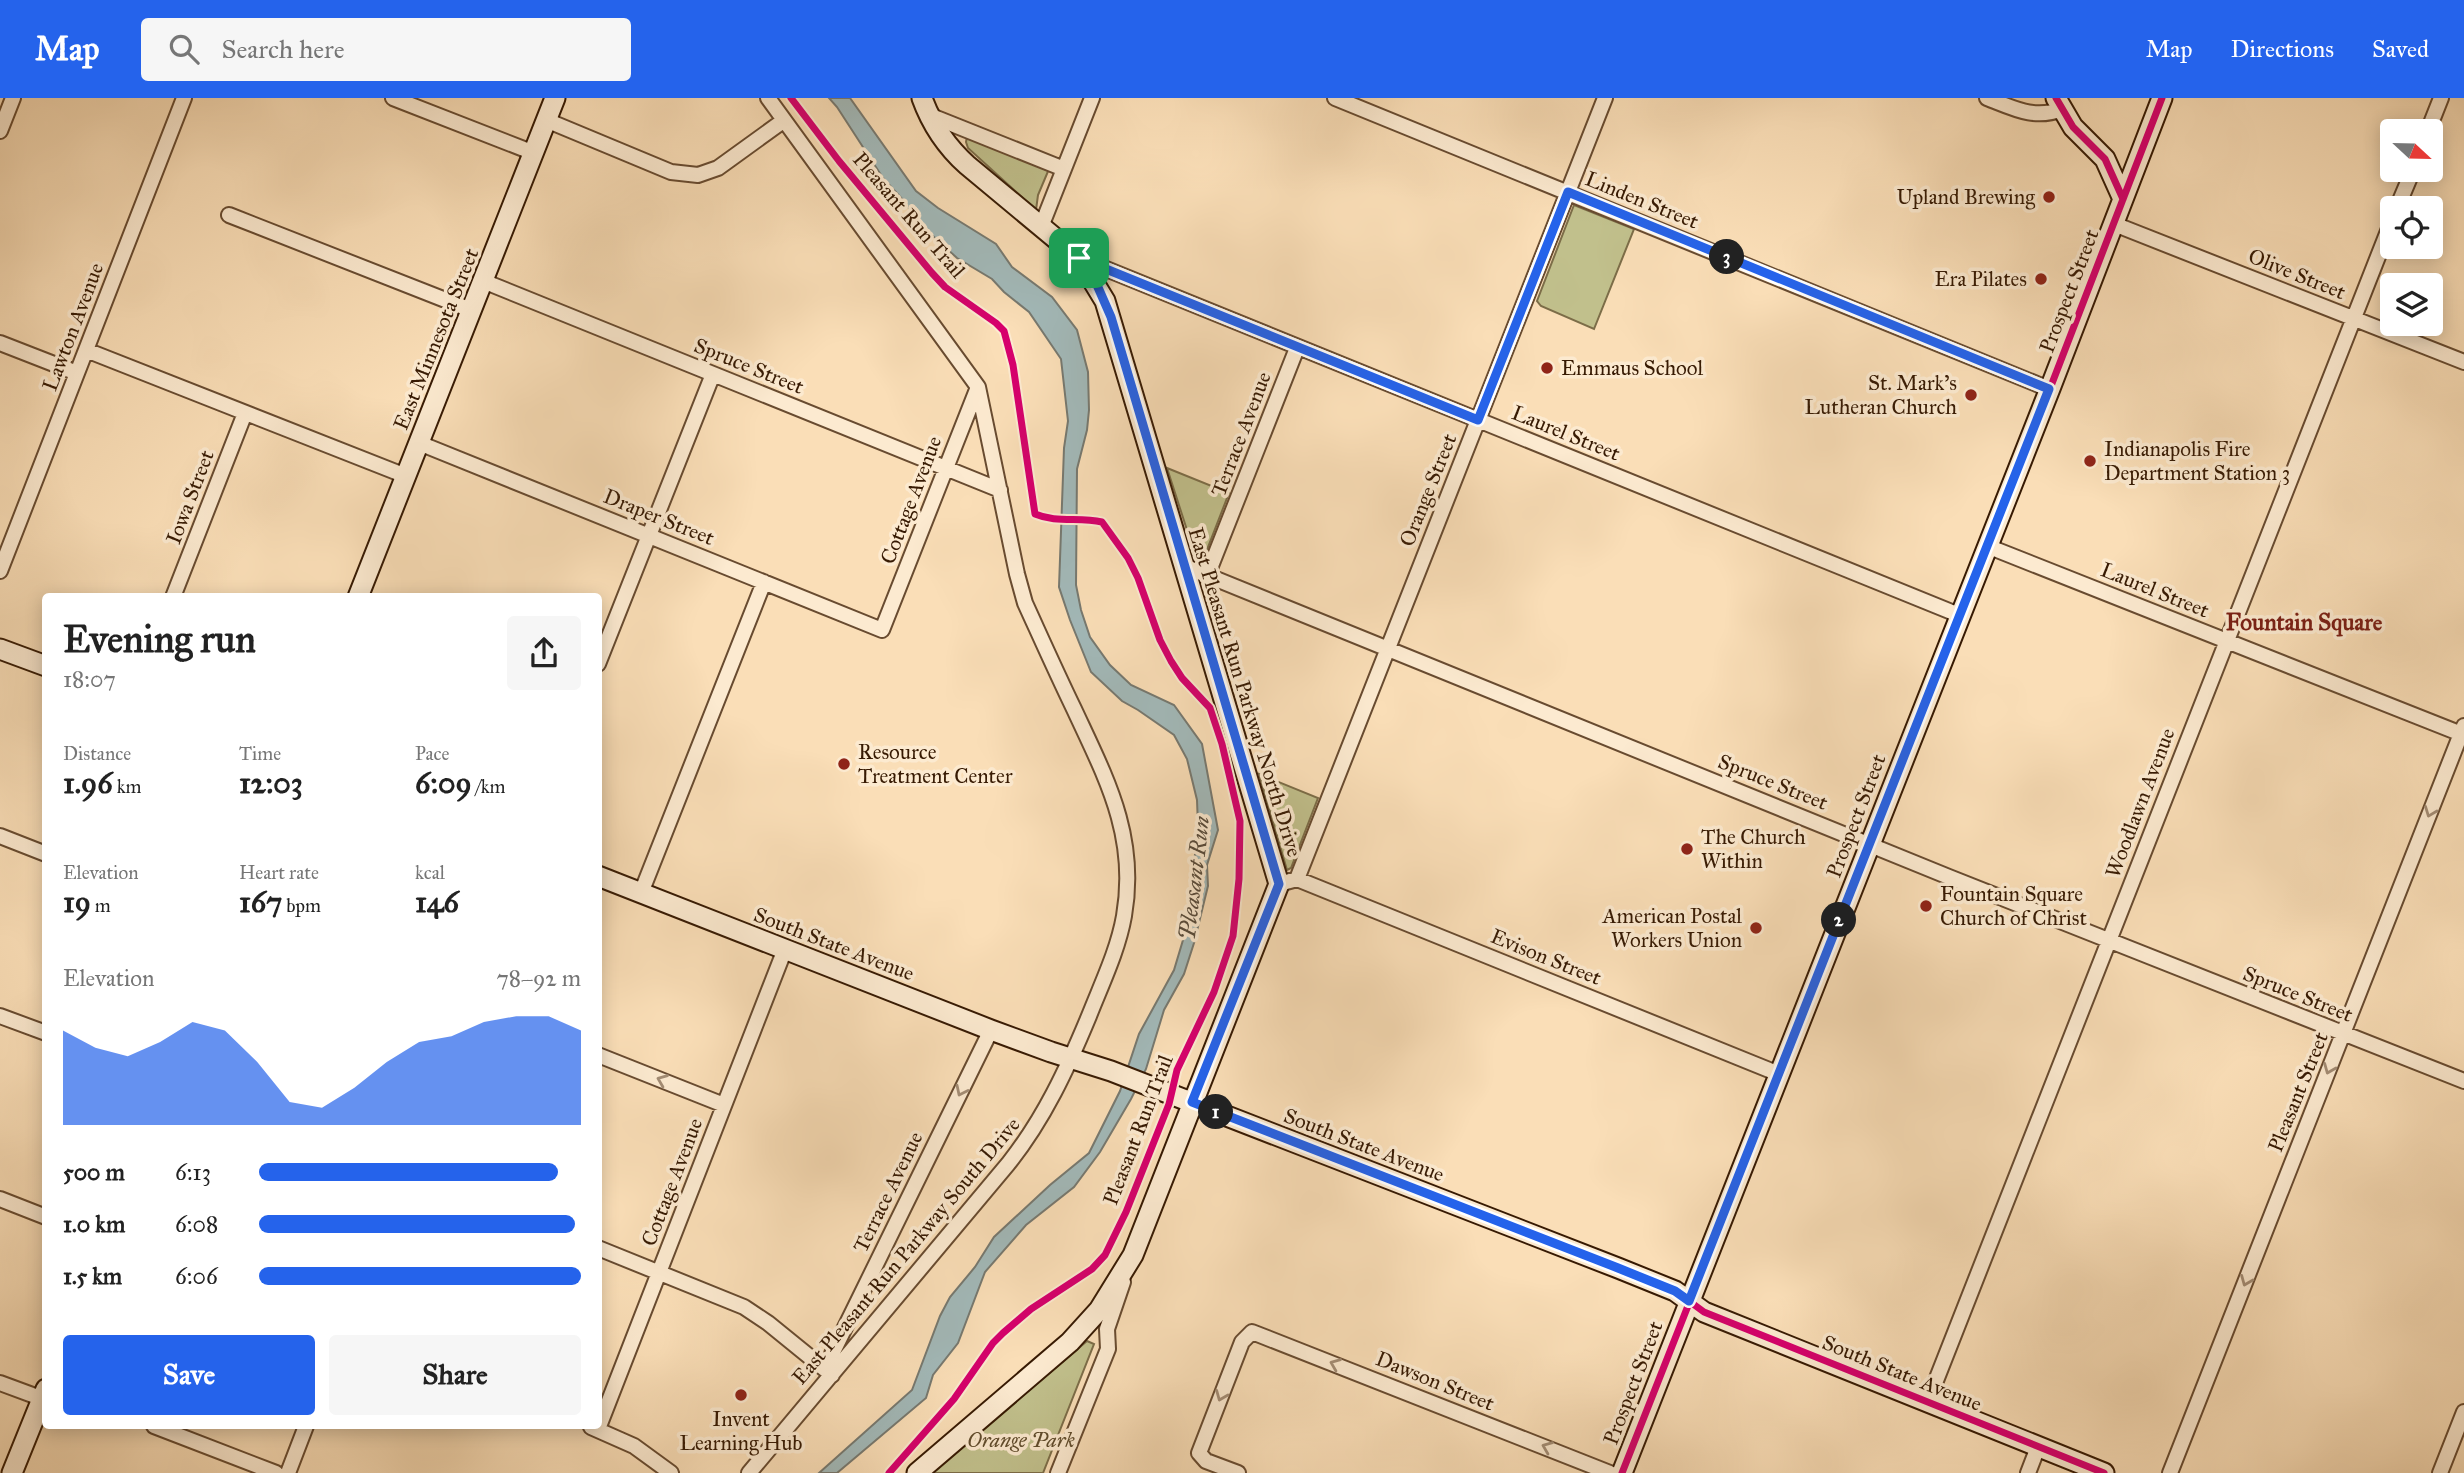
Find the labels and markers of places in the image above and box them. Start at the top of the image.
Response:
place label: Upland Brewing [1896,184,2035,210]
marker: Upland Brewing [2041,189,2057,205]
pin [1049,228,1109,288]
pin: 3 [1710,240,1744,274]
place label: Era Pilates [1935,266,2027,292]
marker: Era Pilates [2033,271,2049,287]
place label: Emmaus School [1561,355,1704,381]
marker: Emmaus School [1539,360,1555,376]
place label: St. Mark's Lutheran Church [1805,370,1957,420]
marker: St. Mark's Lutheran Church [1963,387,1979,403]
place label: Indianapolis Fire Department Station 3 [2104,436,2290,486]
marker: Indianapolis Fire Department Station 3 [2082,453,2098,469]
place label: Resource Treatment Center [858,739,1013,789]
marker: Resource Treatment Center [836,756,852,772]
place label: The Church Within [1701,824,1806,874]
marker: The Church Within [1679,841,1695,857]
place label: Fountain Square Church of Christ [1940,881,2087,931]
marker: Fountain Square Church of Christ [1918,898,1934,914]
pin: 2 [1822,902,1856,938]
place label: American Postal Workers Union [1601,903,1742,953]
marker: American Postal Workers Union [1748,920,1764,936]
pin: 1 [1198,1094,1234,1130]
marker: Invent Learning Hub [733,1387,749,1403]
place label: Invent Learning Hub [679,1406,803,1456]

